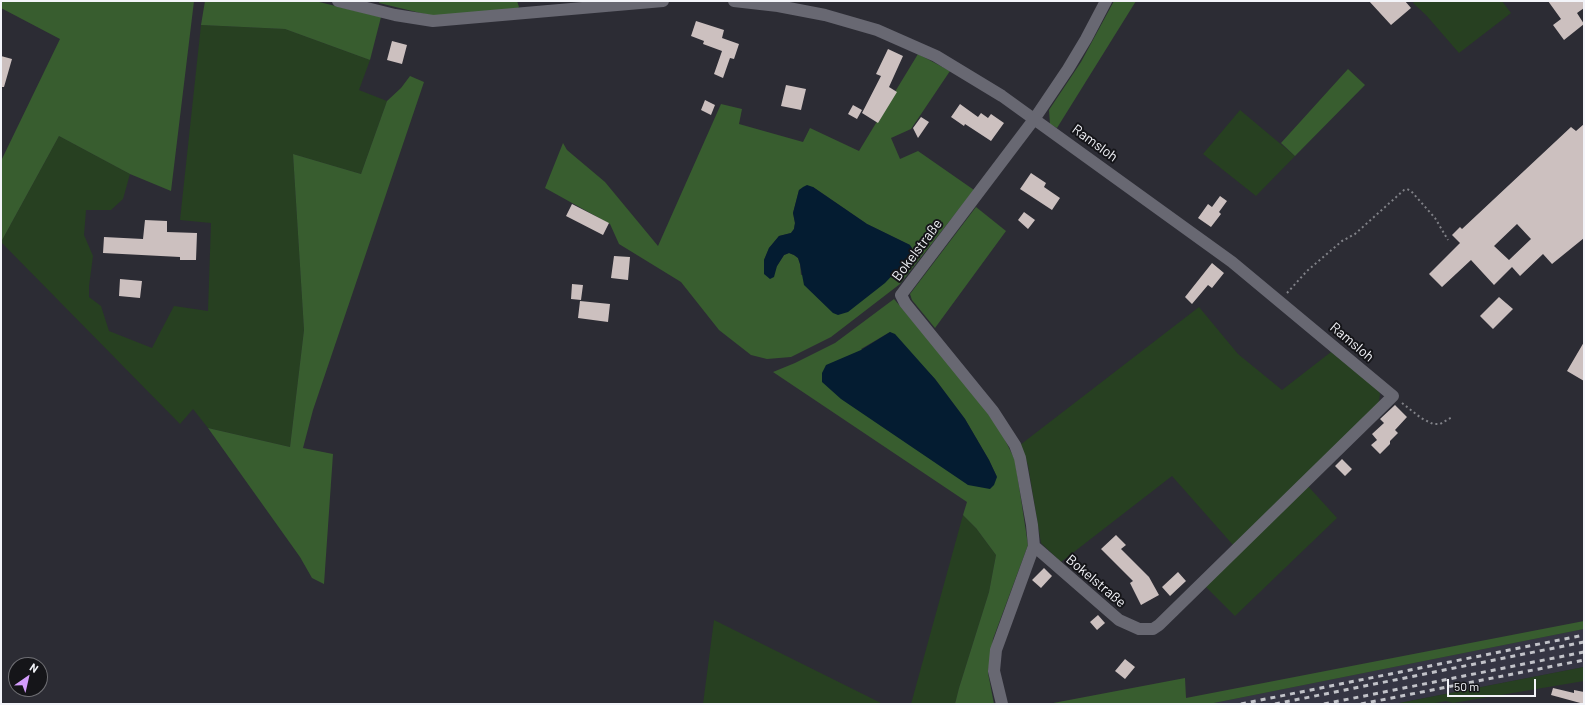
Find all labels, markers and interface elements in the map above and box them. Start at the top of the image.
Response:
street label: Ramsloh [1069,121,1121,165]
street label: Bokelstraße [888,216,946,284]
street label: Ramsloh [1327,319,1377,365]
street label: Bokelstraße [1063,551,1129,611]
north arrow [8,657,48,697]
text: N [28,660,41,675]
scale bar [1449,671,1538,697]
text: 50 m [1454,679,1479,693]

